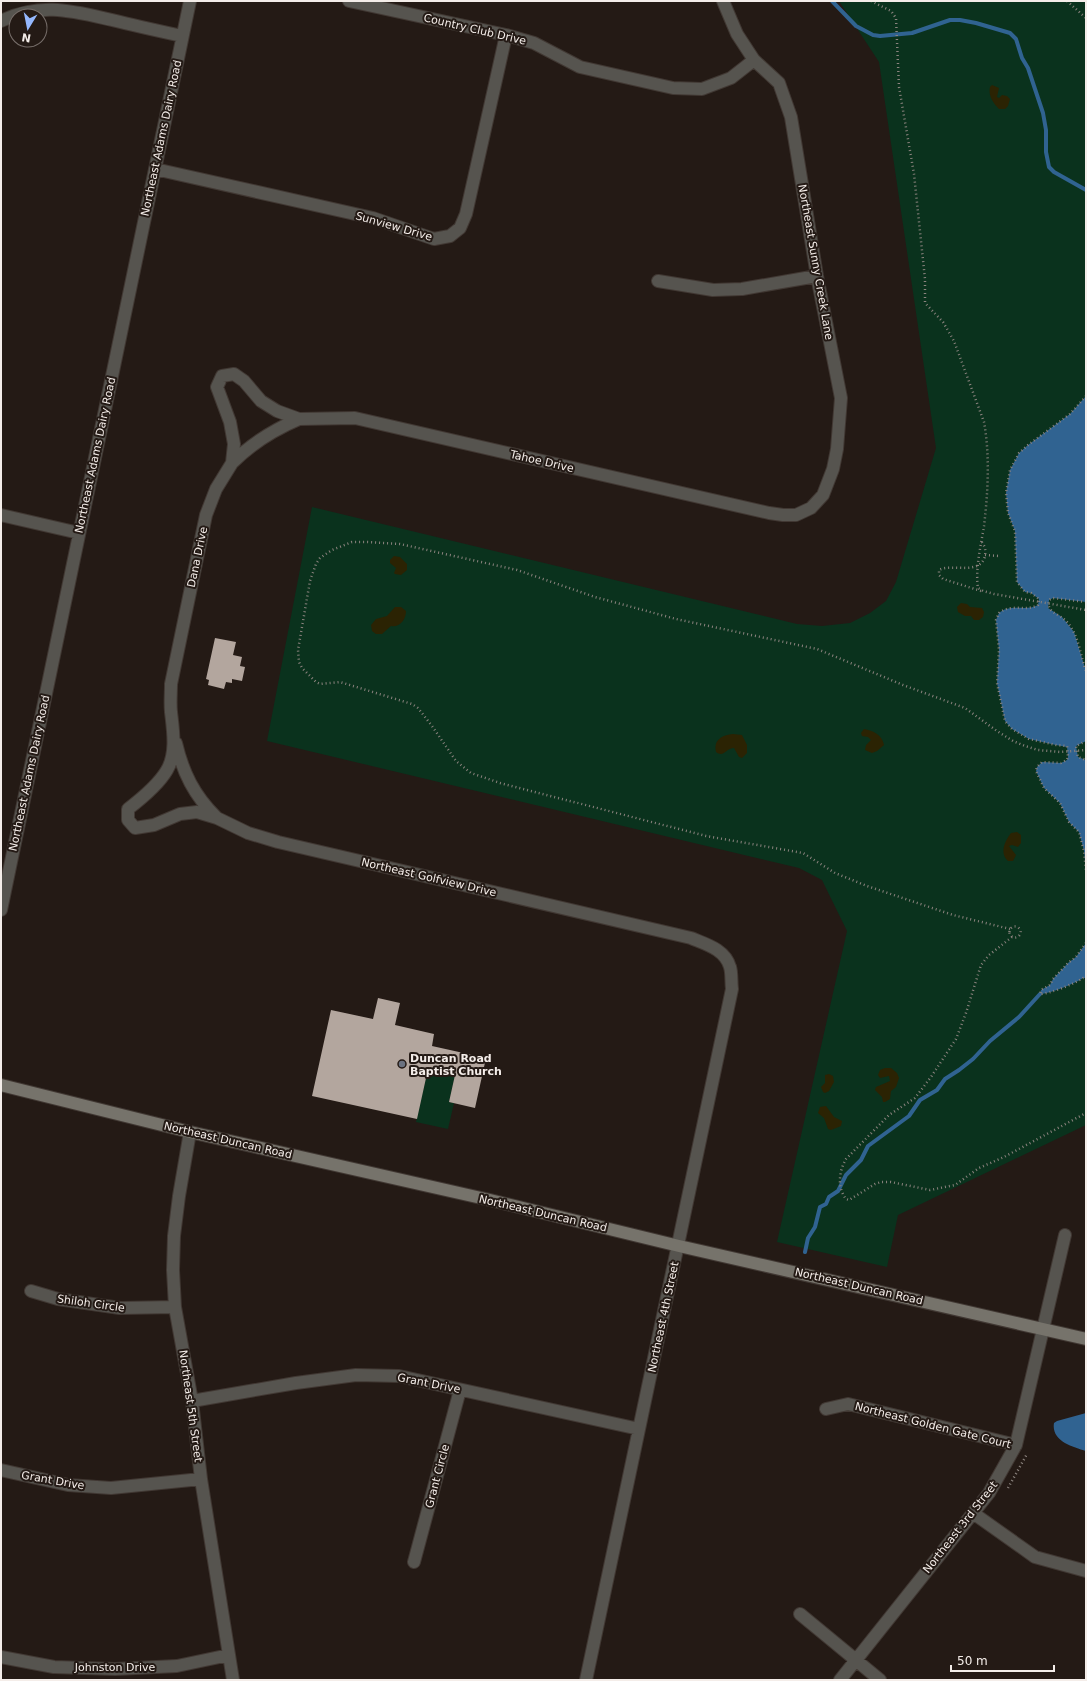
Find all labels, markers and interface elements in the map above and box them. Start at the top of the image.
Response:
north arrow [8,8,48,48]
street label: Country Club Drive [422,11,528,48]
text: N [21,30,32,45]
street label: Northeast Adams Dairy Road [139,59,184,217]
street label: Northeast Sunny Creek Lane [795,183,836,341]
street label: Sunview Drive [354,209,434,244]
street label: Northeast Adams Dairy Road [73,376,118,534]
street label: Tahoe Drive [508,448,575,475]
street label: Dana Drive [185,525,210,589]
street label: Northeast Adams Dairy Road [7,694,52,852]
street label: Northeast Golfview Drive [360,856,498,899]
place label: Duncan Road Baptist Church [410,1052,502,1078]
marker: Duncan Road Baptist Church [397,1059,407,1069]
street label: Northeast Duncan Road [163,1119,293,1162]
street label: Northeast Duncan Road [478,1192,608,1235]
street label: Northeast 4th Street [645,1260,682,1374]
street label: Northeast Duncan Road [794,1265,924,1308]
street label: Shiloh Circle [56,1292,126,1315]
street label: Northeast 5th Street [176,1349,205,1464]
street label: Grant Drive [396,1371,462,1396]
street label: Northeast Golden Gate Court [853,1400,1013,1451]
street label: Grant Circle [423,1443,452,1509]
street label: Grant Drive [20,1469,86,1492]
street label: Northeast 3rd Street [920,1478,1001,1576]
scale bar [951,1647,1054,1673]
text: 50 m [957,1654,988,1668]
street label: Johnston Drive [74,1661,155,1674]

